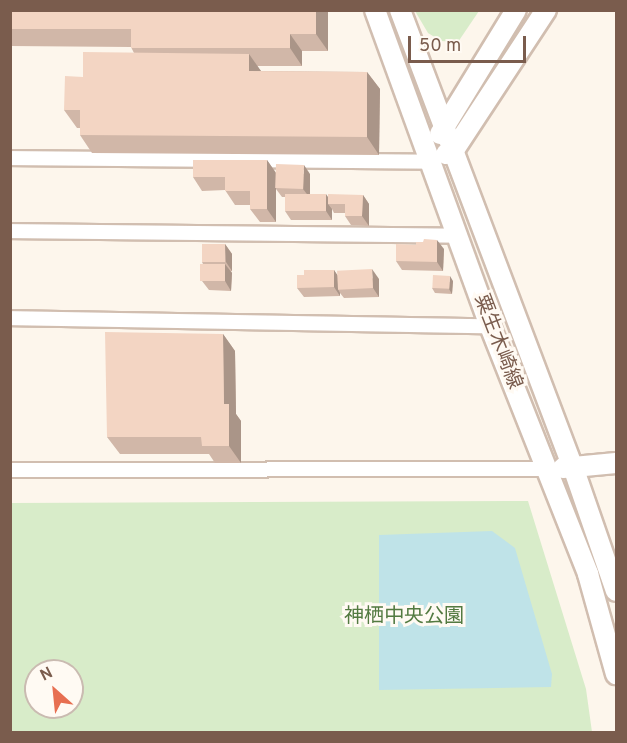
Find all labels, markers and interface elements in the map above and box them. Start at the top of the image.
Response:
scale bar [411,24,530,62]
text: 50 m [419,35,461,58]
street label: 粟生木崎線 [468,291,526,393]
park label: 神栖中央公園 [344,605,464,629]
north arrow [24,659,84,719]
text: N [37,663,56,686]

